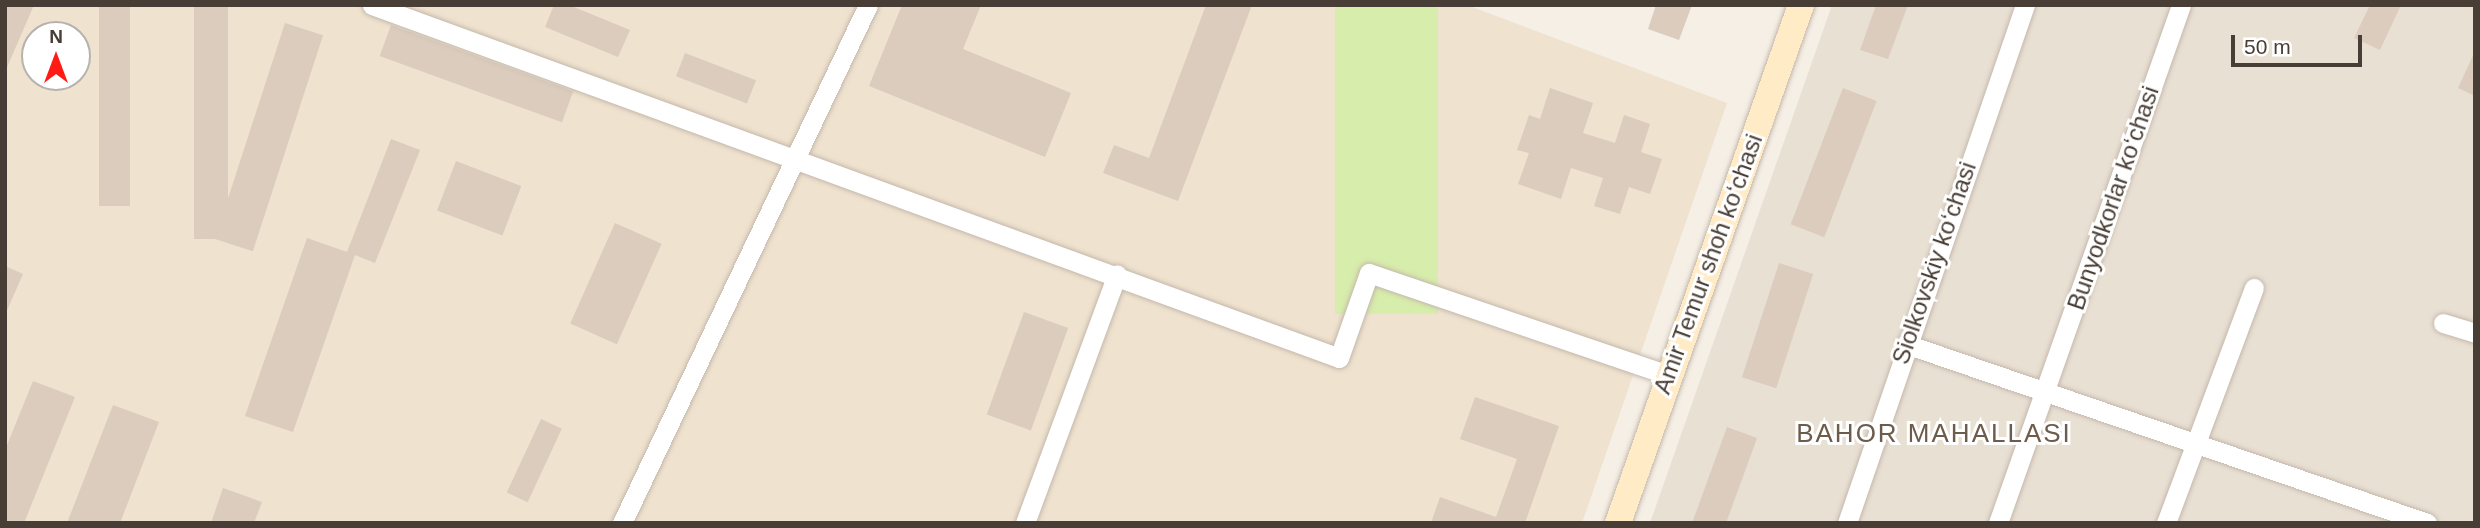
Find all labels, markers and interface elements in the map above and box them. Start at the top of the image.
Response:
north arrow [21,21,91,91]
scale bar [2235,21,2366,65]
text: N [49,26,63,47]
text: 50 m [2244,35,2291,58]
street label: Bunyodkorlar ko‘chasi [2061,82,2165,314]
street label: Amir Temur shoh ko‘chasi [1647,130,1769,398]
street label: Siolkovskiy ko‘chasi [1886,158,1982,368]
district label: BAHOR MAHALLASI [1798,418,2070,450]

